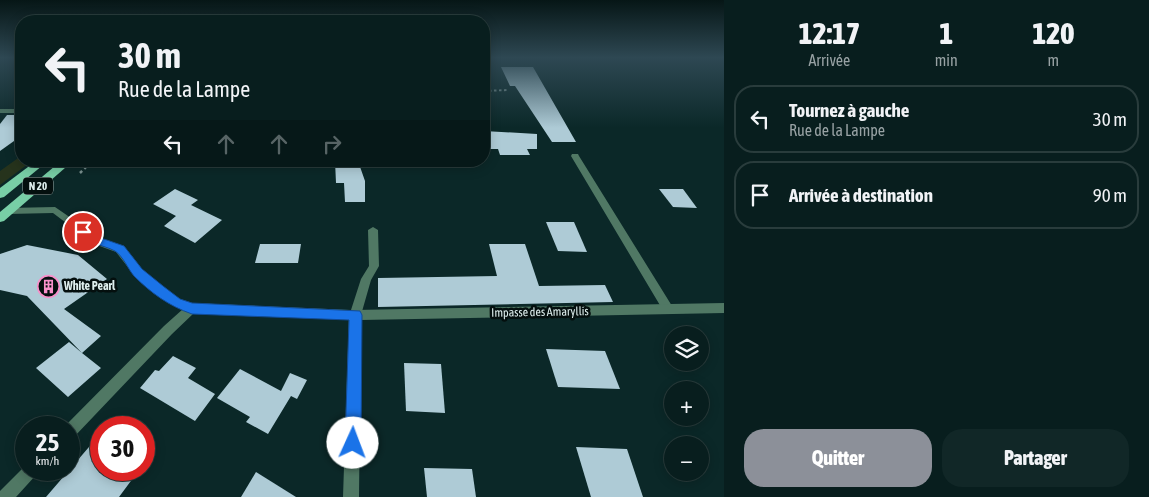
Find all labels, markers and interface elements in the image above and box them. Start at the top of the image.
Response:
text: 12:17 [798,16,860,50]
text: 1 [939,16,953,50]
text: 120 [1032,16,1074,50]
icon: left [35,35,100,100]
text: 30 m [118,35,181,75]
text: Arrivée [808,51,850,69]
text: min [935,51,958,69]
text: m [1048,51,1059,69]
text: Rue de la Lampe [118,76,250,102]
text: Tournez à gauche [789,99,909,121]
icon: left [746,105,774,133]
text: 30 m [1093,108,1127,130]
text: Rue de la Lampe [789,121,885,139]
icon: left [159,130,187,158]
icon: ahead [212,130,240,158]
icon: ahead [265,130,293,158]
icon: right [318,130,346,158]
road number: N 20 [23,178,53,195]
icon: arrive [746,181,774,209]
text: Arrivée à destination [789,184,933,206]
text: 90 m [1093,184,1127,206]
pin [62,211,104,253]
icon: arrive [69,218,97,246]
building icon: White Pearl [36,274,60,298]
place label: White Pearl [63,279,116,293]
street label: Impasse des Amaryllis [491,304,589,320]
map controls [664,326,709,481]
button: layers [664,326,709,371]
button: + [664,381,709,426]
speed limit sign: 30 [90,416,155,481]
position arrow [326,416,378,468]
text: 25 [36,428,59,456]
button: Quitter [744,429,932,487]
button: Partager [942,429,1129,487]
button: − [664,436,709,481]
text: km/h [36,454,59,468]

